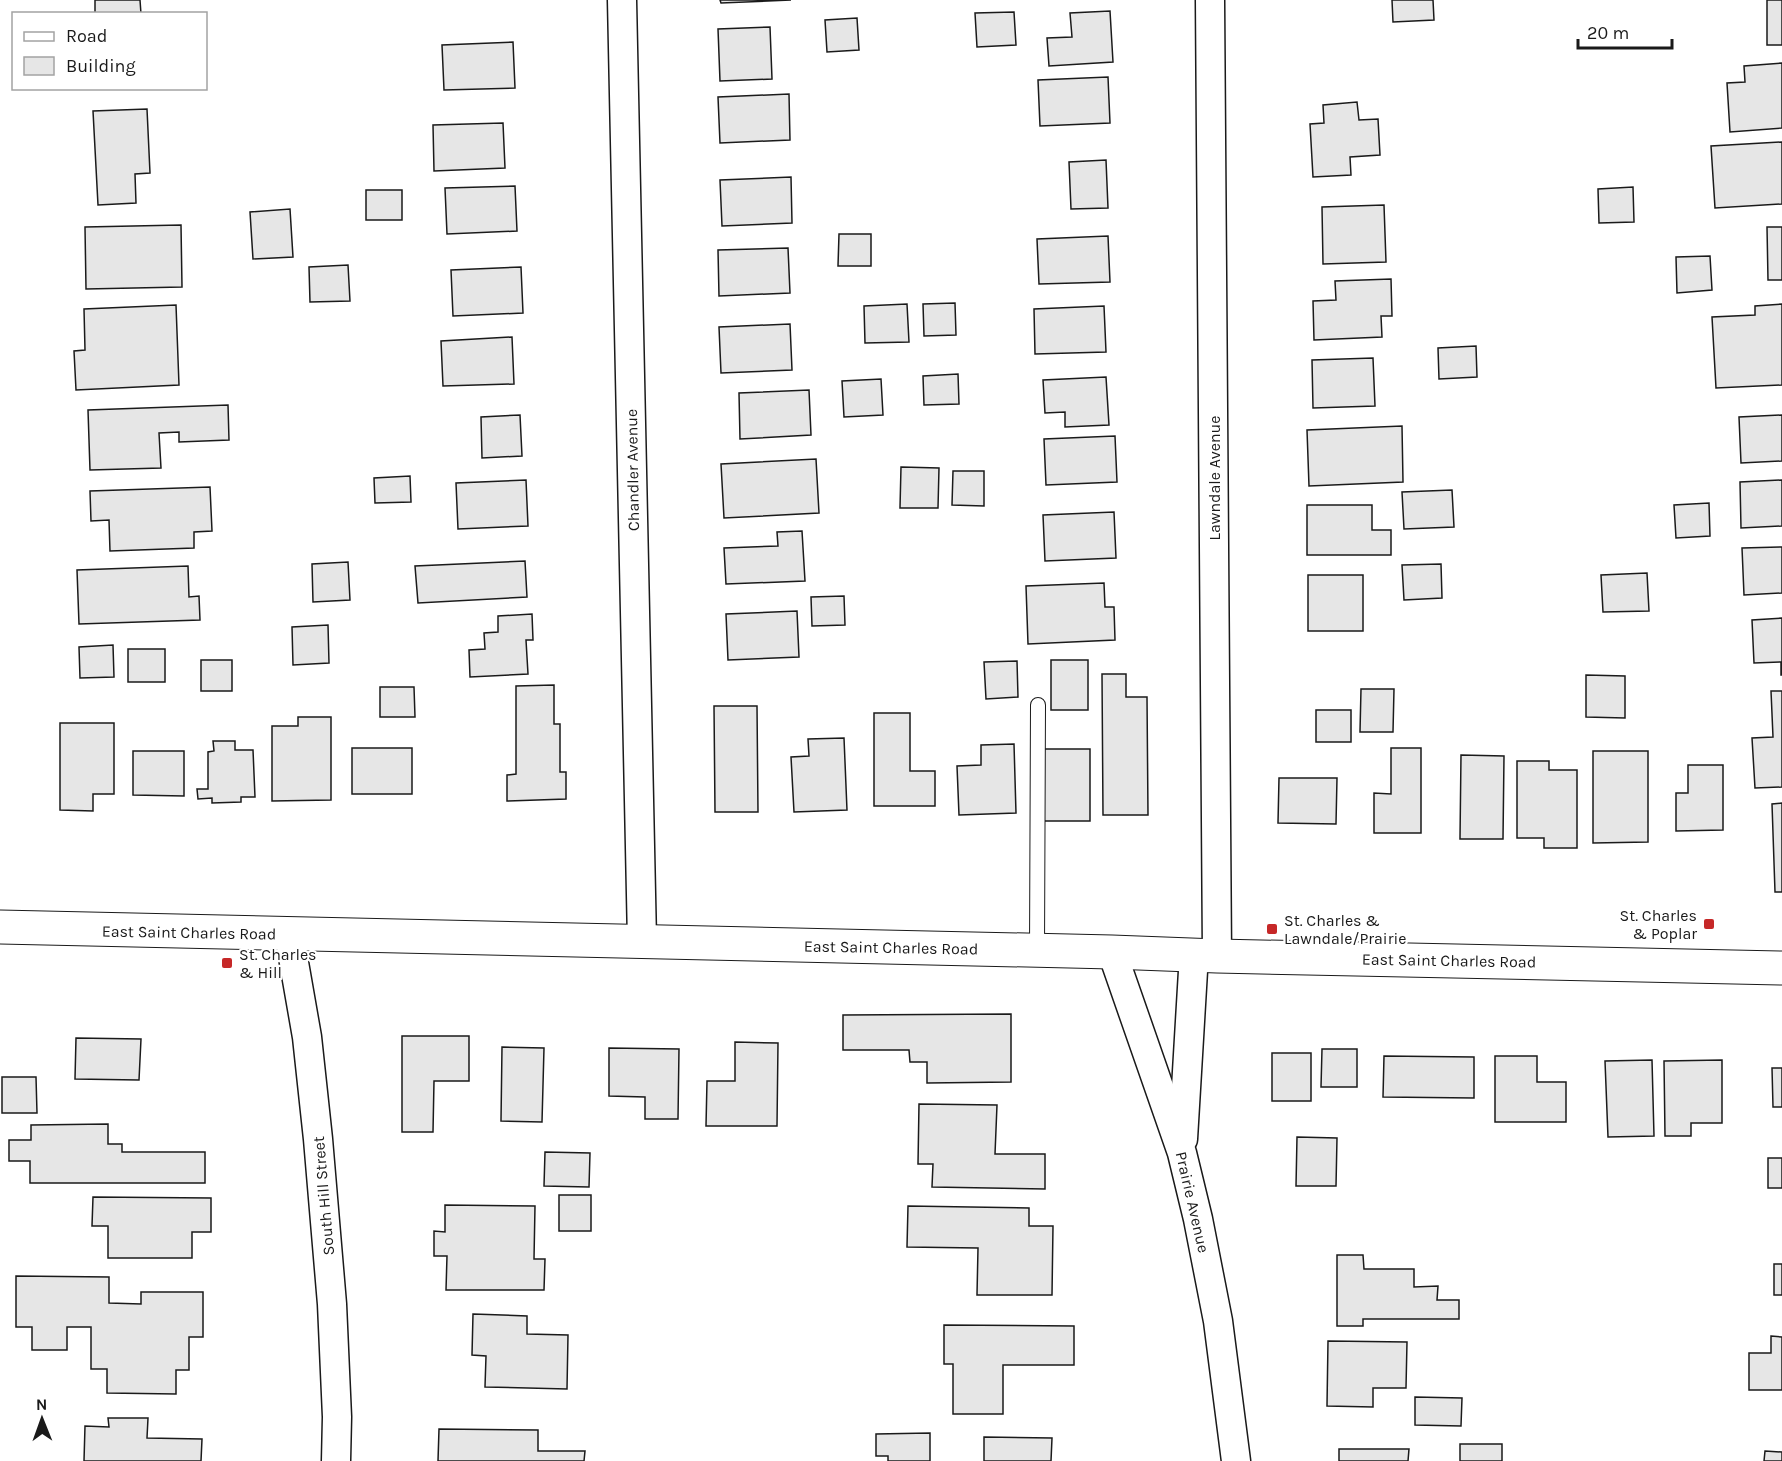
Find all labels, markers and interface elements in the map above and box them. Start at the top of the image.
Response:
legend [12,12,207,90]
scale bar [1578,12,1672,50]
text: 20 m [1587,22,1629,44]
text: Road [66,25,107,47]
text: Building [66,55,136,77]
street label: Chandler Avenue [622,409,643,531]
street label: Lawndale Avenue [1205,416,1224,540]
place label: St. Charles & Poplar [1619,906,1697,943]
place label: St. Charles & Lawndale/Prairie [1284,911,1406,948]
marker: St. Charles & Poplar [1702,917,1716,931]
street label: East Saint Charles Road [102,921,276,944]
marker: St. Charles & Lawndale/Prairie [1265,922,1279,936]
street label: East Saint Charles Road [804,936,978,959]
place label: St. Charles & Hill [239,945,317,982]
street label: East Saint Charles Road [1362,949,1536,972]
marker: St. Charles & Hill [220,956,234,970]
street label: South Hill Street [309,1135,338,1256]
street label: Prairie Avenue [1172,1150,1213,1255]
north arrow [12,1389,72,1449]
text: N [36,1395,48,1414]

